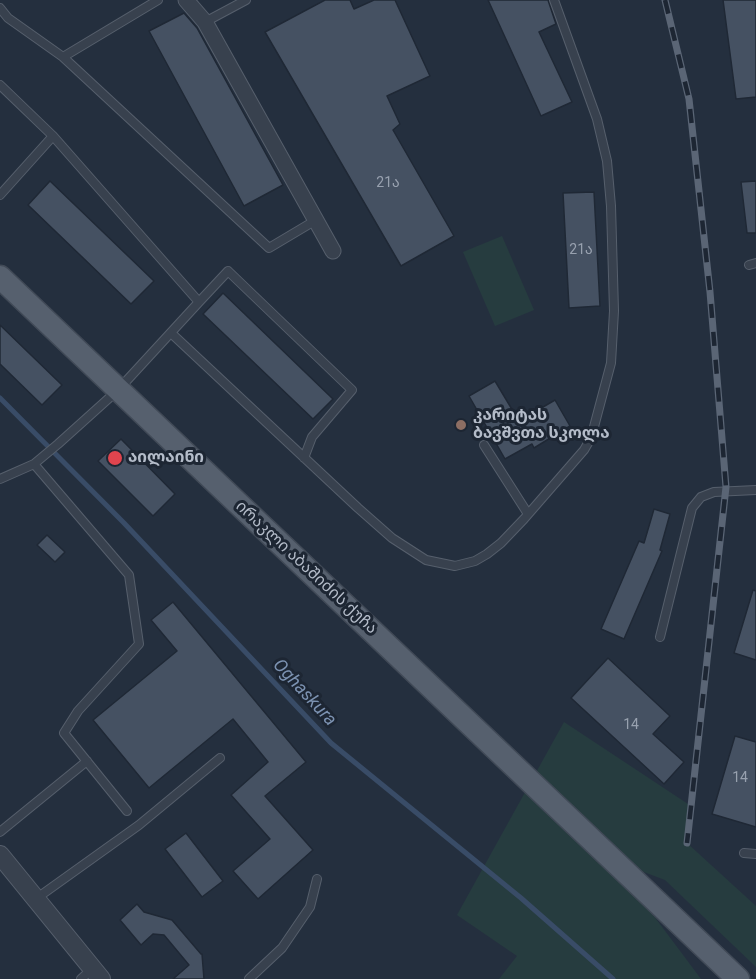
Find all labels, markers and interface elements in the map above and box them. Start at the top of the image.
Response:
house number: 21ა [376,175,400,191]
house number: 21ა [569,242,593,258]
place label: კარიტას ბავშვთა სკოლა [473,406,610,444]
marker: კარიტას ბავშვთა სკოლა [454,418,468,432]
place label: აილაინი [128,448,204,468]
marker: აილაინი [106,449,124,467]
street label: ირაკლი აბაშიძის ქუჩა [231,497,381,639]
water label: Oghaskura [268,655,340,731]
house number: 14 [623,717,639,733]
house number: 14 [732,770,748,786]

